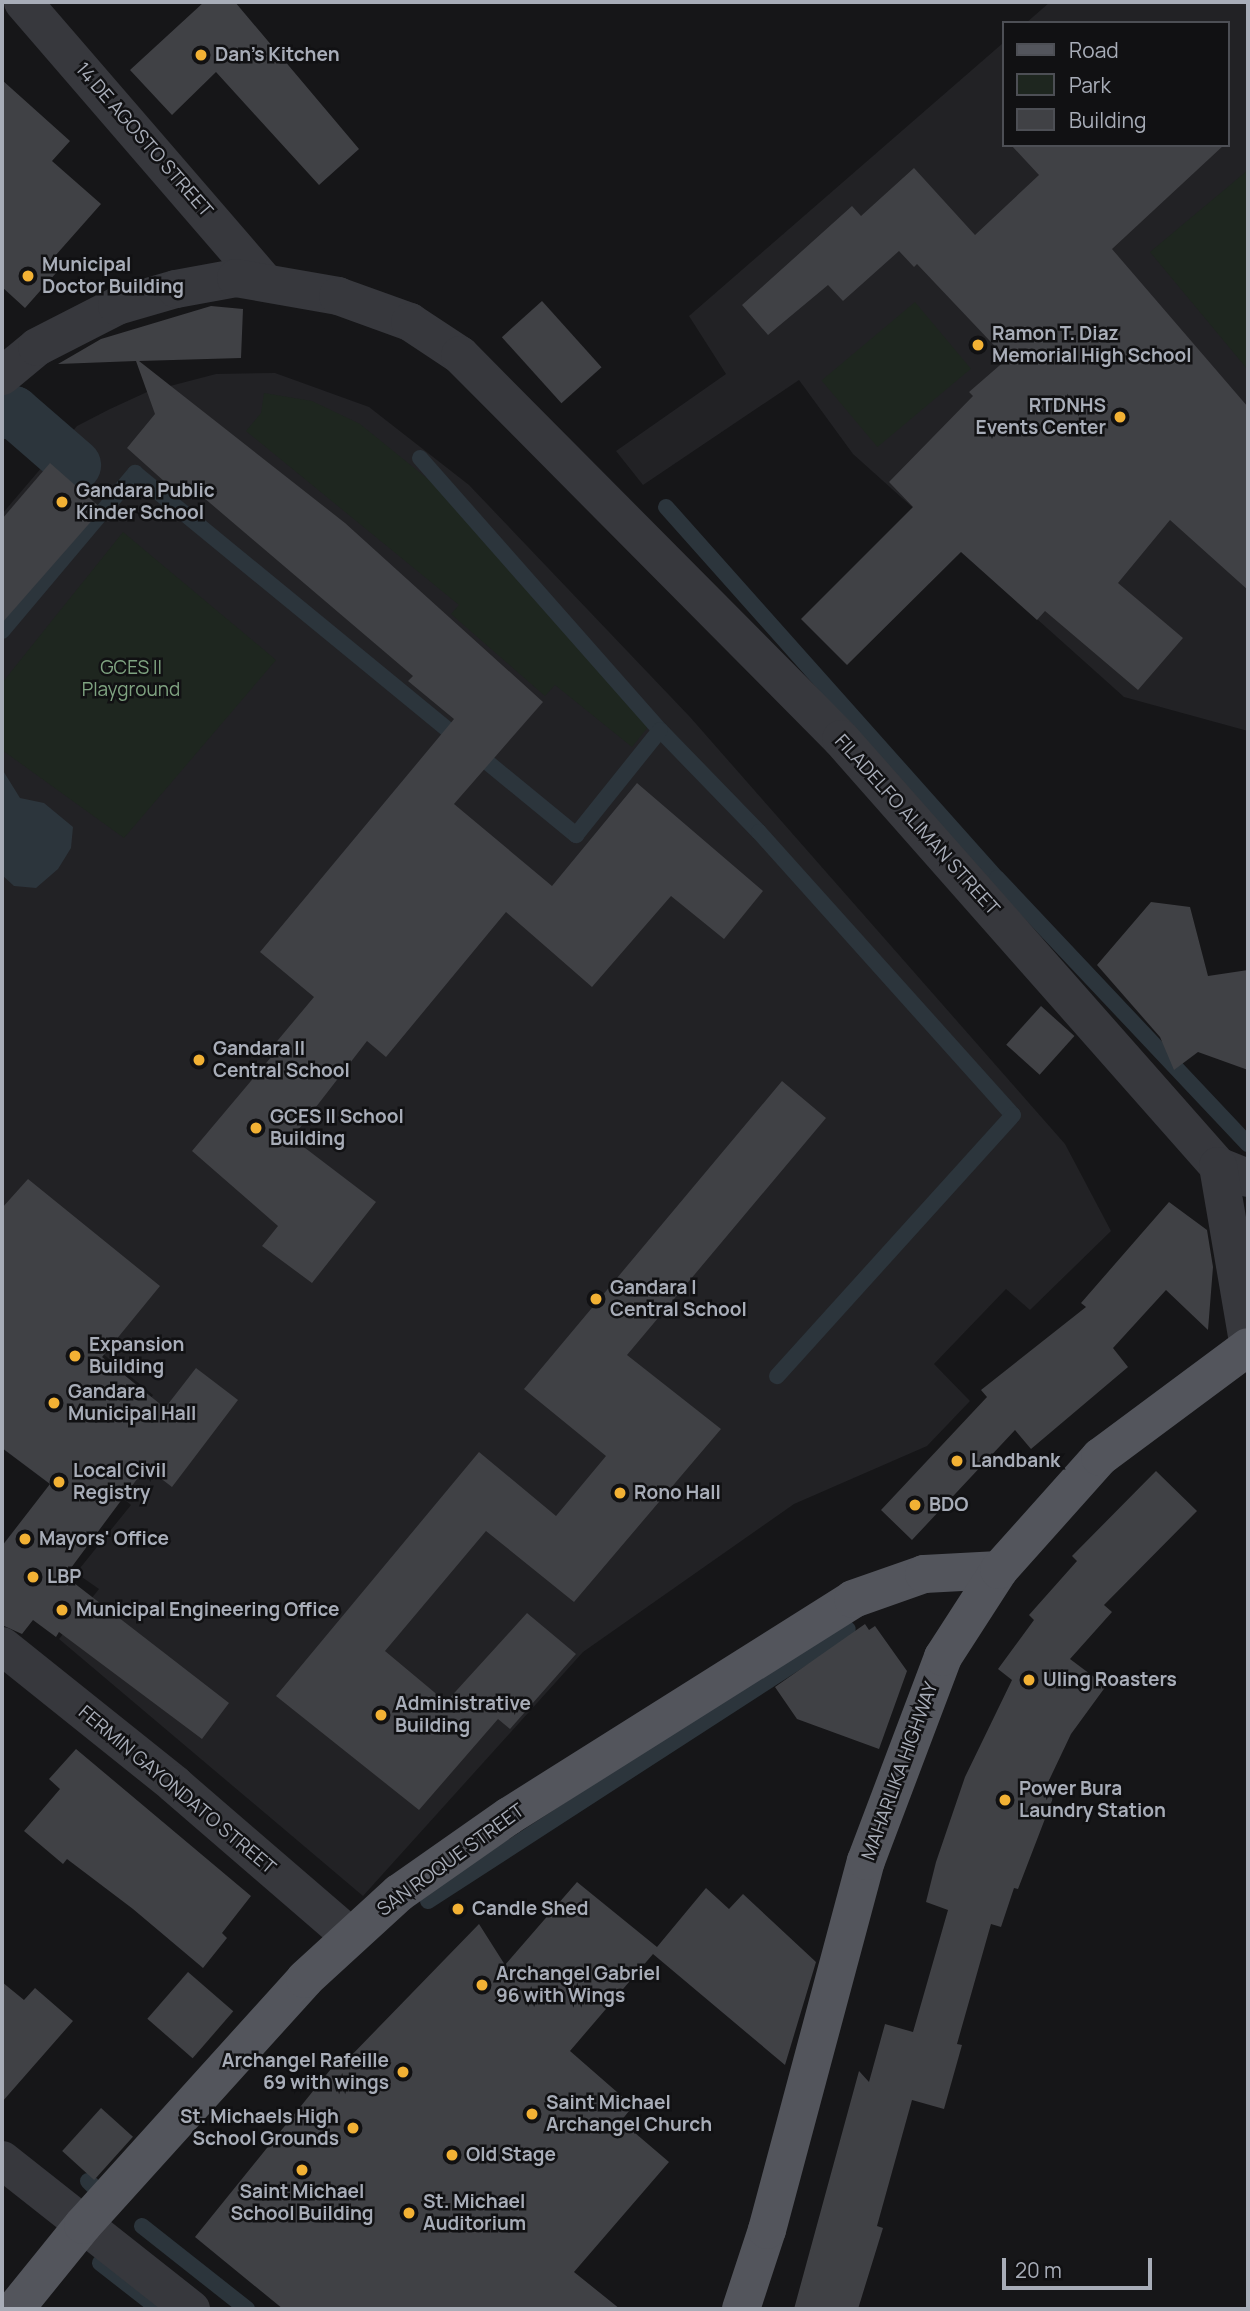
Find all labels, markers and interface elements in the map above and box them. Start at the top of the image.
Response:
legend [1002,21,1229,147]
text: Road [1069,36,1119,64]
place label: Dan's Kitchen [215,44,339,66]
marker: Dan's Kitchen [193,47,209,63]
street label: 14 DE AGOSTO STREET [71,58,217,222]
text: Park [1069,71,1111,99]
text: Building [1069,106,1146,134]
place label: Municipal Doctor Building [42,254,184,298]
marker: Municipal Doctor Building [20,268,36,284]
place label: Ramon T. Diaz Memorial High School [992,323,1192,367]
marker: Ramon T. Diaz Memorial High School [970,337,986,353]
place label: RTDNHS Events Center [976,395,1106,439]
marker: RTDNHS Events Center [1112,409,1128,425]
place label: Gandara Public Kinder School [76,480,215,524]
marker: Gandara Public Kinder School [54,494,70,510]
park label: GCES II Playground [82,657,180,701]
street label: FILADELFO ALIMAN STREET [830,730,1004,920]
place label: Gandara II Central School [213,1038,350,1082]
marker: Gandara II Central School [191,1052,207,1068]
place label: GCES II School Building [270,1106,404,1150]
marker: GCES II School Building [248,1120,264,1136]
place label: Gandara I Central School [610,1277,747,1321]
marker: Gandara I Central School [588,1291,604,1307]
place label: Expansion Building [89,1334,184,1378]
marker: Expansion Building [67,1348,83,1364]
place label: Gandara Municipal Hall [68,1381,196,1425]
marker: Gandara Municipal Hall [46,1395,62,1411]
place label: Landbank [971,1450,1060,1472]
marker: Landbank [949,1453,965,1469]
place label: Local Civil Registry [73,1460,166,1504]
marker: Local Civil Registry [51,1474,67,1490]
place label: Rono Hall [634,1482,721,1504]
marker: Rono Hall [612,1485,628,1501]
place label: BDO [929,1494,969,1516]
marker: BDO [907,1497,923,1513]
place label: Mayors' Office [39,1528,169,1550]
marker: Mayors' Office [17,1531,33,1547]
place label: LBP [47,1566,81,1588]
marker: LBP [25,1569,41,1585]
place label: Municipal Engineering Office [76,1599,340,1621]
marker: Municipal Engineering Office [54,1602,70,1618]
place label: Uling Roasters [1043,1669,1177,1691]
marker: Uling Roasters [1021,1672,1037,1688]
street label: MAHARLIKA HIGHWAY [857,1679,943,1863]
place label: Administrative Building [395,1693,531,1737]
street label: FERMIN GAYONDATO STREET [74,1701,280,1879]
marker: Administrative Building [373,1707,389,1723]
place label: Power Bura Laundry Station [1019,1778,1166,1822]
marker: Power Bura Laundry Station [997,1792,1013,1808]
street label: SAN ROQUE STREET [373,1799,529,1921]
place label: Candle Shed [472,1898,589,1920]
marker: Candle Shed [450,1901,466,1917]
place label: Archangel Gabriel 96 with Wings [496,1963,660,2007]
marker: Archangel Gabriel 96 with Wings [474,1977,490,1993]
place label: Archangel Rafeille 69 with wings [222,2050,389,2094]
marker: Archangel Rafeille 69 with wings [395,2064,411,2080]
place label: Saint Michael Archangel Church [546,2092,712,2136]
place label: St. Michaels High School Grounds [180,2106,339,2150]
marker: Saint Michael Archangel Church [524,2106,540,2122]
marker: St. Michaels High School Grounds [345,2120,361,2136]
place label: Old Stage [466,2144,556,2166]
marker: Old Stage [444,2147,460,2163]
marker: Saint Michael School Building [294,2162,310,2178]
place label: Saint Michael School Building [230,2181,374,2225]
place label: St. Michael Auditorium [423,2191,526,2235]
marker: St. Michael Auditorium [401,2205,417,2221]
scale bar [1005,2244,1156,2288]
text: 20 m [1015,2256,1062,2284]

